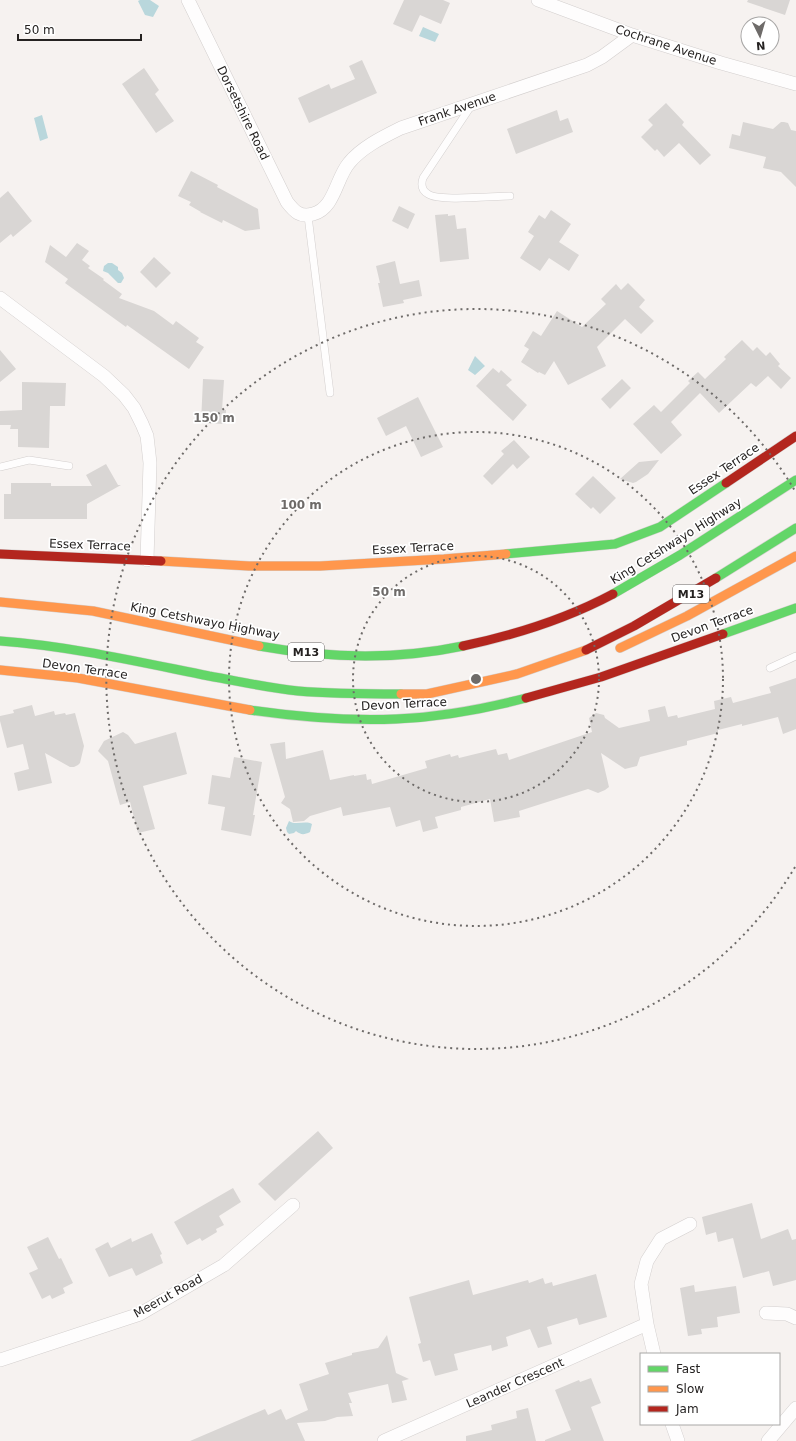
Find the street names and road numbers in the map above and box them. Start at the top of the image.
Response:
street label: Cochrane Avenue [614,22,718,68]
street label: Dorsetshire Road [214,64,272,162]
street label: Frank Avenue [416,89,498,129]
street label: Essex Terrace [686,440,762,498]
street label: King Cetshwayo Highway [608,495,744,587]
street label: Essex Terrace [49,537,131,553]
street label: Essex Terrace [372,539,454,557]
road number: M13 [673,585,709,603]
street label: King Cetshwayo Highway [129,600,281,642]
street label: Devon Terrace [669,603,755,645]
road number: M13 [288,643,324,661]
street label: Devon Terrace [41,656,129,682]
street label: Devon Terrace [361,695,447,713]
street label: Meerut Road [131,1271,205,1321]
street label: Leander Crescent [464,1355,566,1411]

